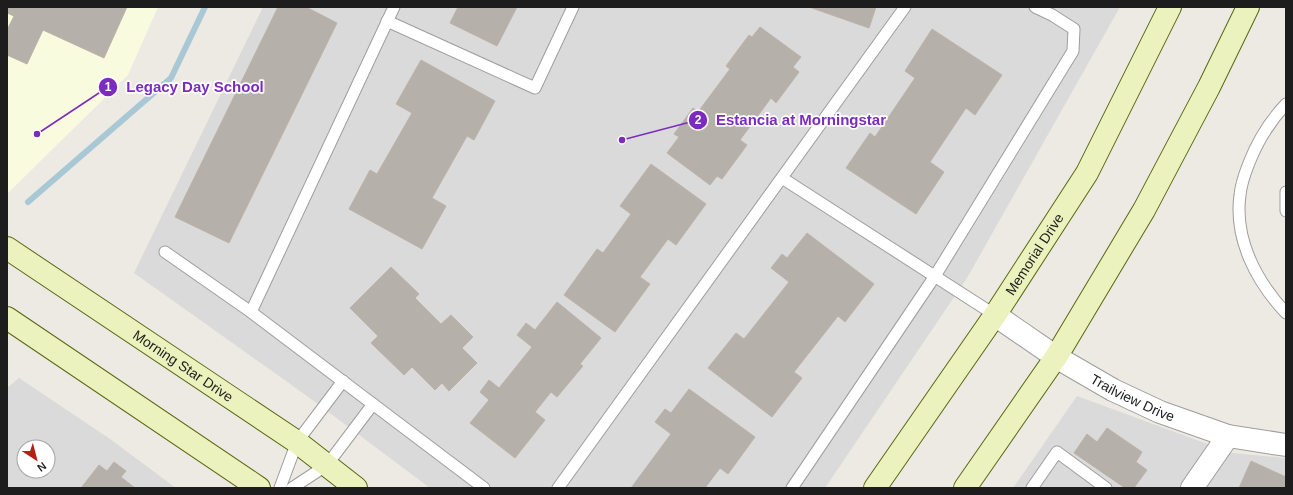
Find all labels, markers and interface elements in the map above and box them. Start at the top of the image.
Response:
callout: Legacy Day School [98,74,271,101]
text: Legacy Day School [126,78,264,95]
text: 1 [105,80,112,94]
callout: Estancia at Morningstar [688,106,894,133]
text: Estancia at Morningstar [716,111,886,128]
text: 2 [695,113,702,127]
street label: Memorial Drive [1002,210,1067,298]
street label: Morning Star Drive [130,327,236,405]
street label: Trailview Drive [1088,371,1177,425]
north arrow [16,439,56,479]
text: N [35,460,49,474]

